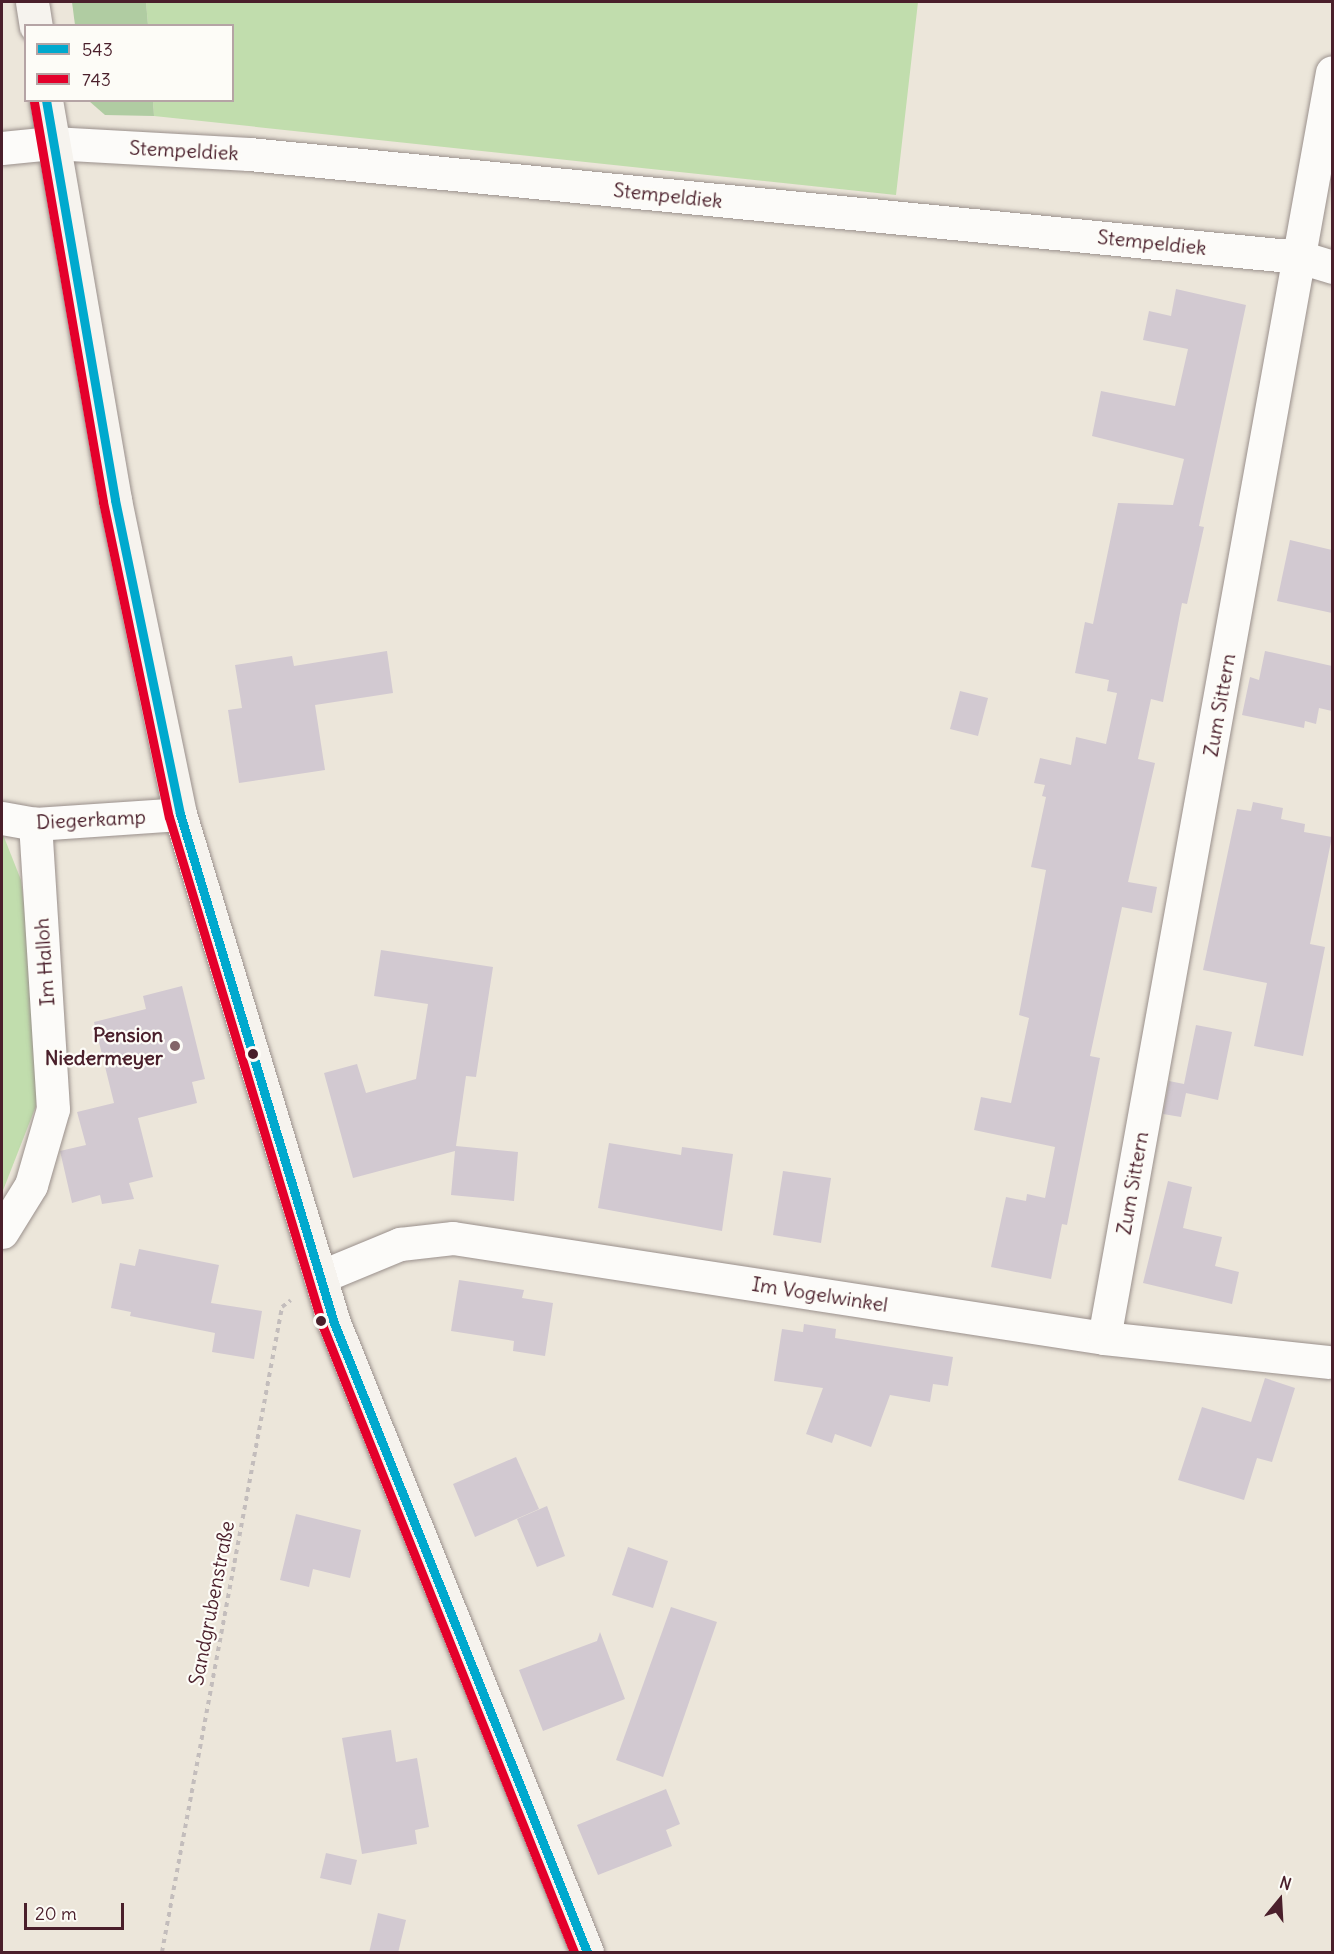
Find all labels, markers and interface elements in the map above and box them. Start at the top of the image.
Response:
legend [24,24,234,102]
text: 543 [82,38,113,61]
text: 743 [82,68,111,91]
street label: Stempeldiek [129,135,239,165]
street label: Stempeldiek [612,177,724,213]
street label: Stempeldiek [1096,224,1208,260]
street label: Zum Sittern [1198,652,1240,758]
street label: Diegerkamp [35,804,147,834]
street label: Im Halloh [29,917,59,1007]
place label: Pension Niedermeyer [45,1022,163,1069]
marker: Pension Niedermeyer [168,1039,182,1053]
unlabelled marker [247,1048,259,1060]
street label: Zum Sittern [1111,1130,1153,1236]
street label: Im Vogelwinkel [750,1271,890,1317]
unlabelled marker [315,1315,327,1327]
street label: Sandgrubenstraße [183,1519,239,1687]
north arrow [1250,1870,1310,1930]
text: N [1277,1872,1294,1894]
scale bar [27,1891,128,1929]
text: 20 m [35,1902,77,1925]

